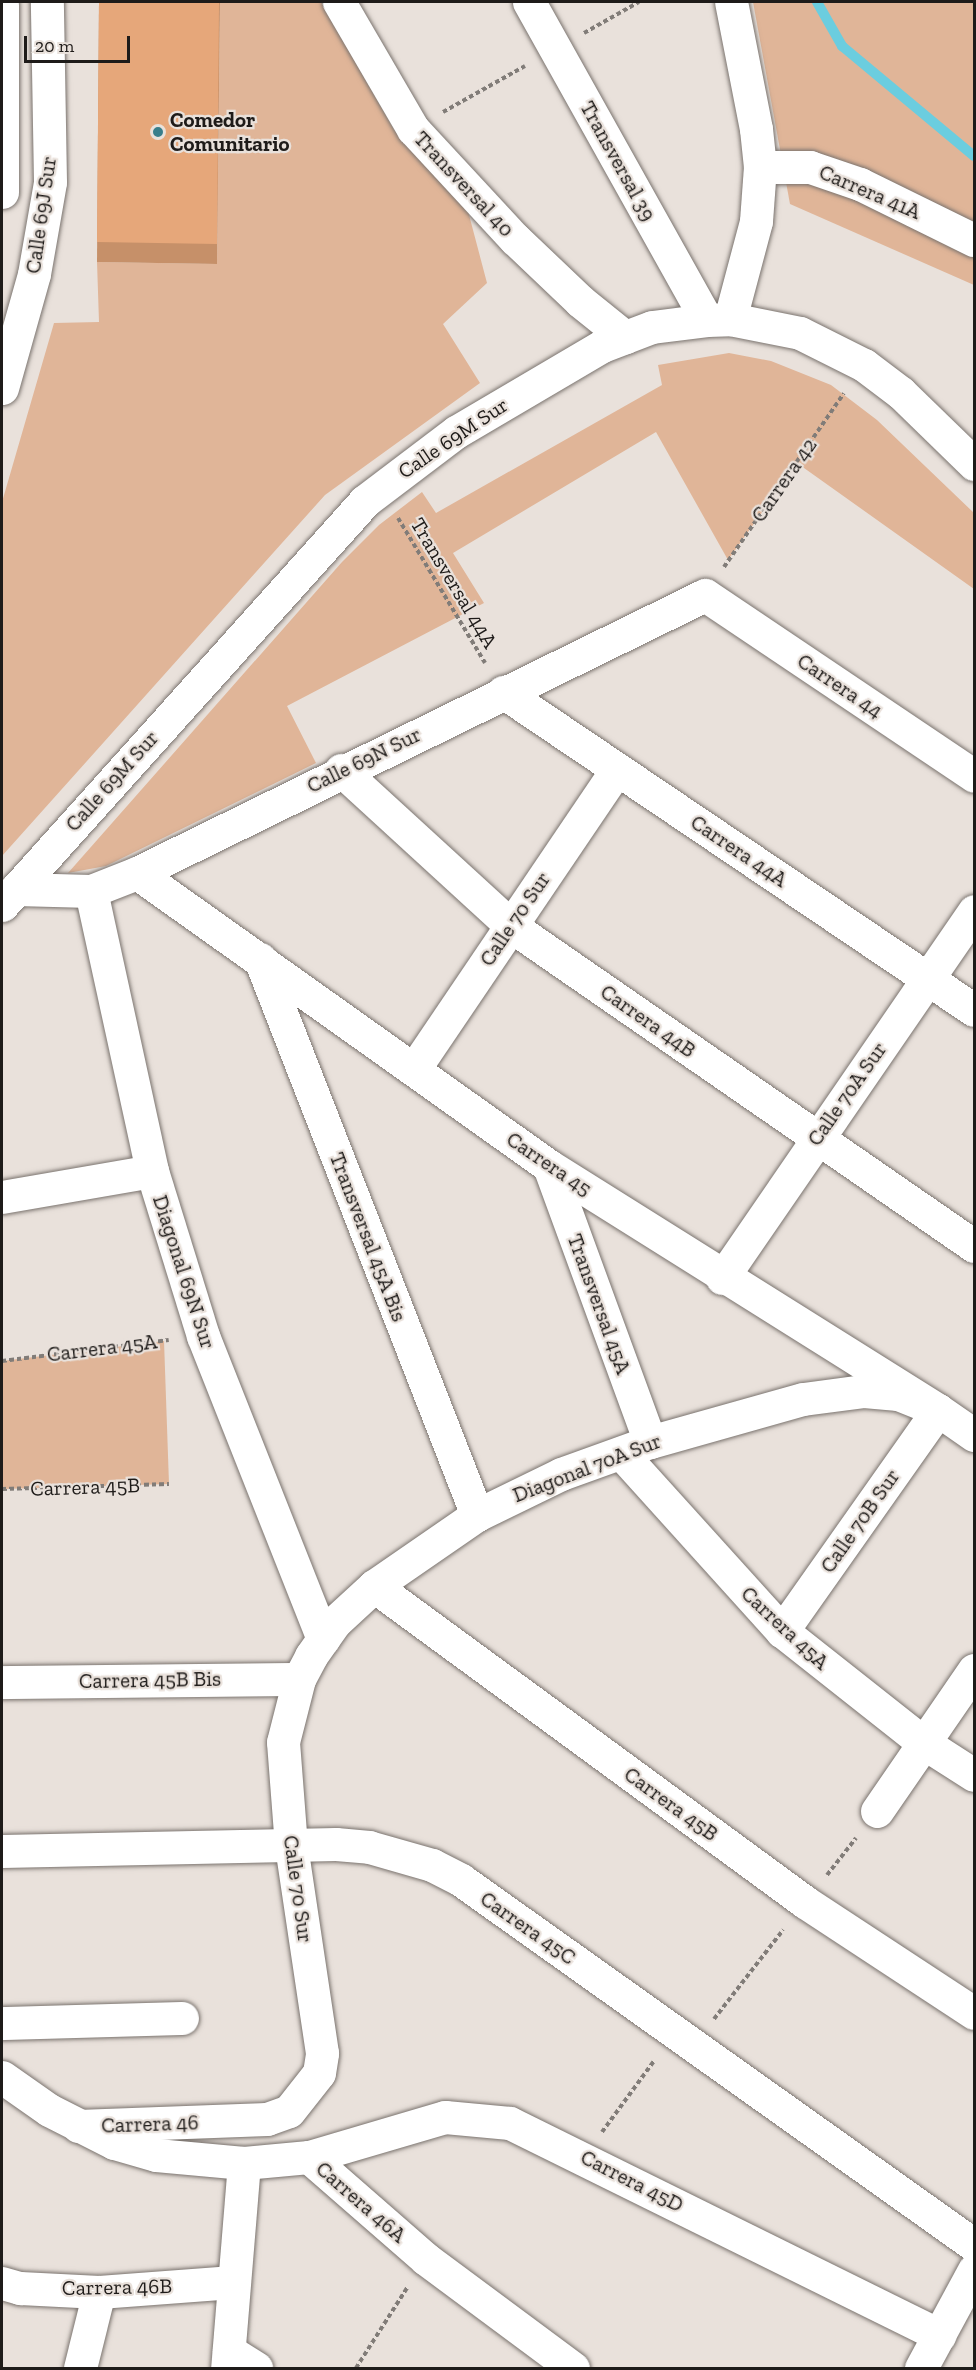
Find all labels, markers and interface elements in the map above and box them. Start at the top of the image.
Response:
scale bar [27,24,134,62]
text: 20 m [35,35,74,57]
street label: Transversal 39 [575,97,661,225]
place label: Comedor Comunitario [170,107,289,157]
marker: Comedor Comunitario [151,125,165,139]
street label: Transversal 40 [409,126,519,242]
street label: Calle 69J Sur [20,155,62,275]
street label: Carrera 41A [815,159,925,225]
street label: Calle 69M Sur [393,392,513,484]
street label: Carrera 42 [746,433,822,527]
street label: Transversal 44A [405,513,503,653]
street label: Carrera 44 [793,648,887,724]
street label: Calle 69N Sur [303,722,425,798]
street label: Calle 69M Sur [60,725,164,837]
street label: Carrera 44A [686,809,792,893]
street label: Calle 70 Sur [474,867,556,971]
street label: Carrera 44B [596,979,700,1063]
street label: Calle 70A Sur [802,1037,892,1151]
street label: Carrera 45 [502,1126,596,1202]
street label: Transversal 45A Bis [324,1149,412,1325]
street label: Diagonal 69N Sur [147,1192,221,1352]
street label: Transversal 45A [562,1230,636,1378]
street label: Carrera 45A [46,1329,158,1367]
street label: Diagonal 70A Sur [509,1428,665,1508]
street label: Calle 70B Sur [815,1464,905,1578]
street label: Carrera 45B [30,1472,140,1502]
street label: Carrera 45A [736,1581,834,1675]
street label: Carrera 45B Bis [79,1666,221,1694]
street label: Carrera 45B [619,1762,723,1846]
street label: Calle 70 Sur [278,1834,318,1944]
street label: Carrera 45C [475,1886,581,1970]
street label: Carrera 46 [101,2110,199,2138]
street label: Carrera 45D [576,2144,688,2218]
street label: Carrera 46A [311,2156,411,2248]
street label: Carrera 46B [62,2273,172,2301]

